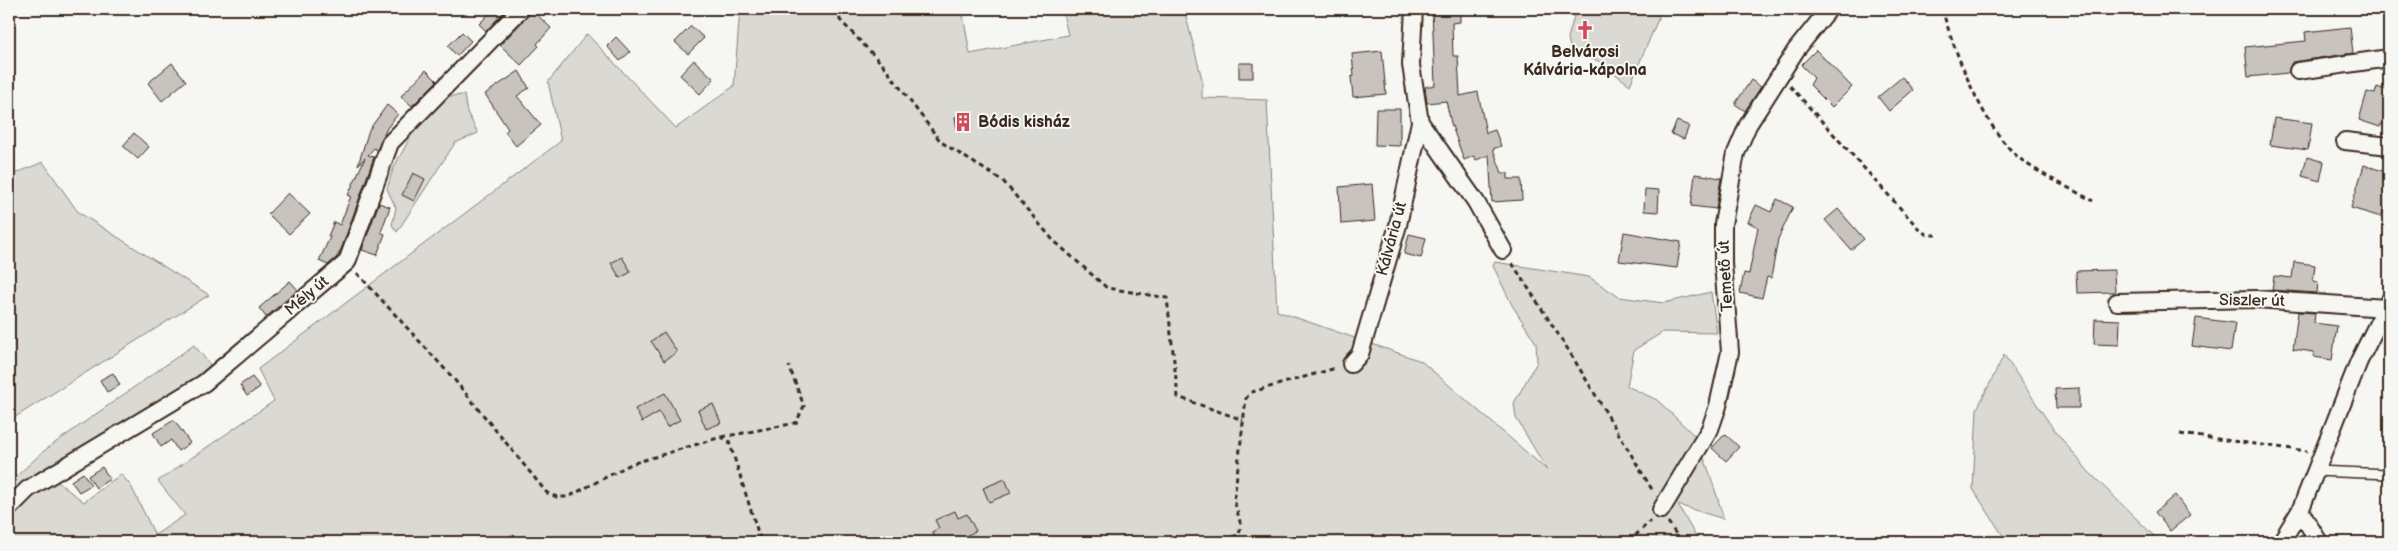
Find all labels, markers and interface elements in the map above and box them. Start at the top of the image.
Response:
church icon: Belvárosi Kálvária-kápolna [1574,19,1596,41]
place label: Belvárosi Kálvária-kápolna [1523,43,1647,80]
building icon: Bódis kisház [952,111,974,133]
place label: Bódis kisház [978,113,1070,132]
street label: Kálvária út [1373,200,1411,278]
street label: Temető út [1715,240,1737,312]
street label: Mély út [281,272,333,320]
street label: Siszler út [2219,291,2285,311]

